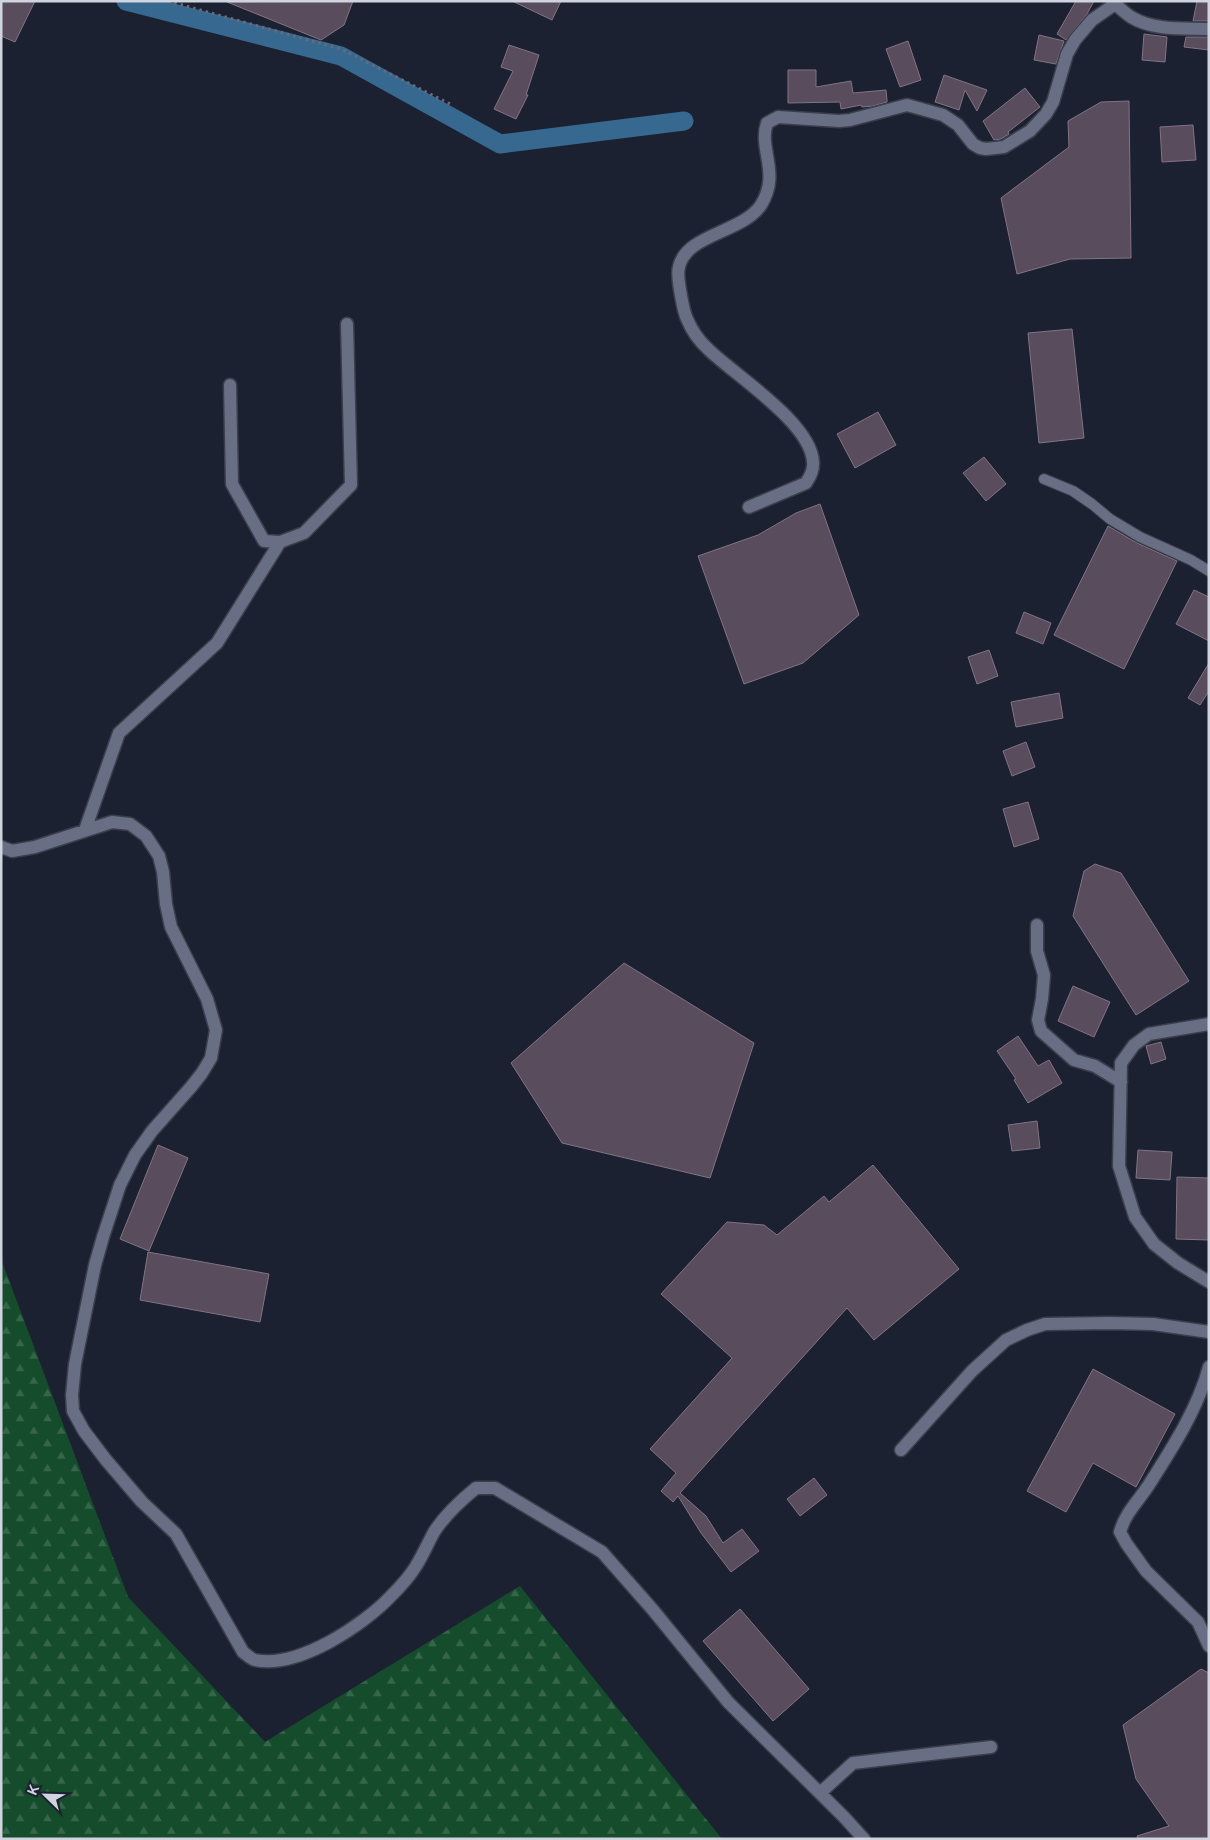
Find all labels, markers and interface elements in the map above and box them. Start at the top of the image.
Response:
north arrow [20,1770,70,1820]
text: K [24,1782,42,1797]

